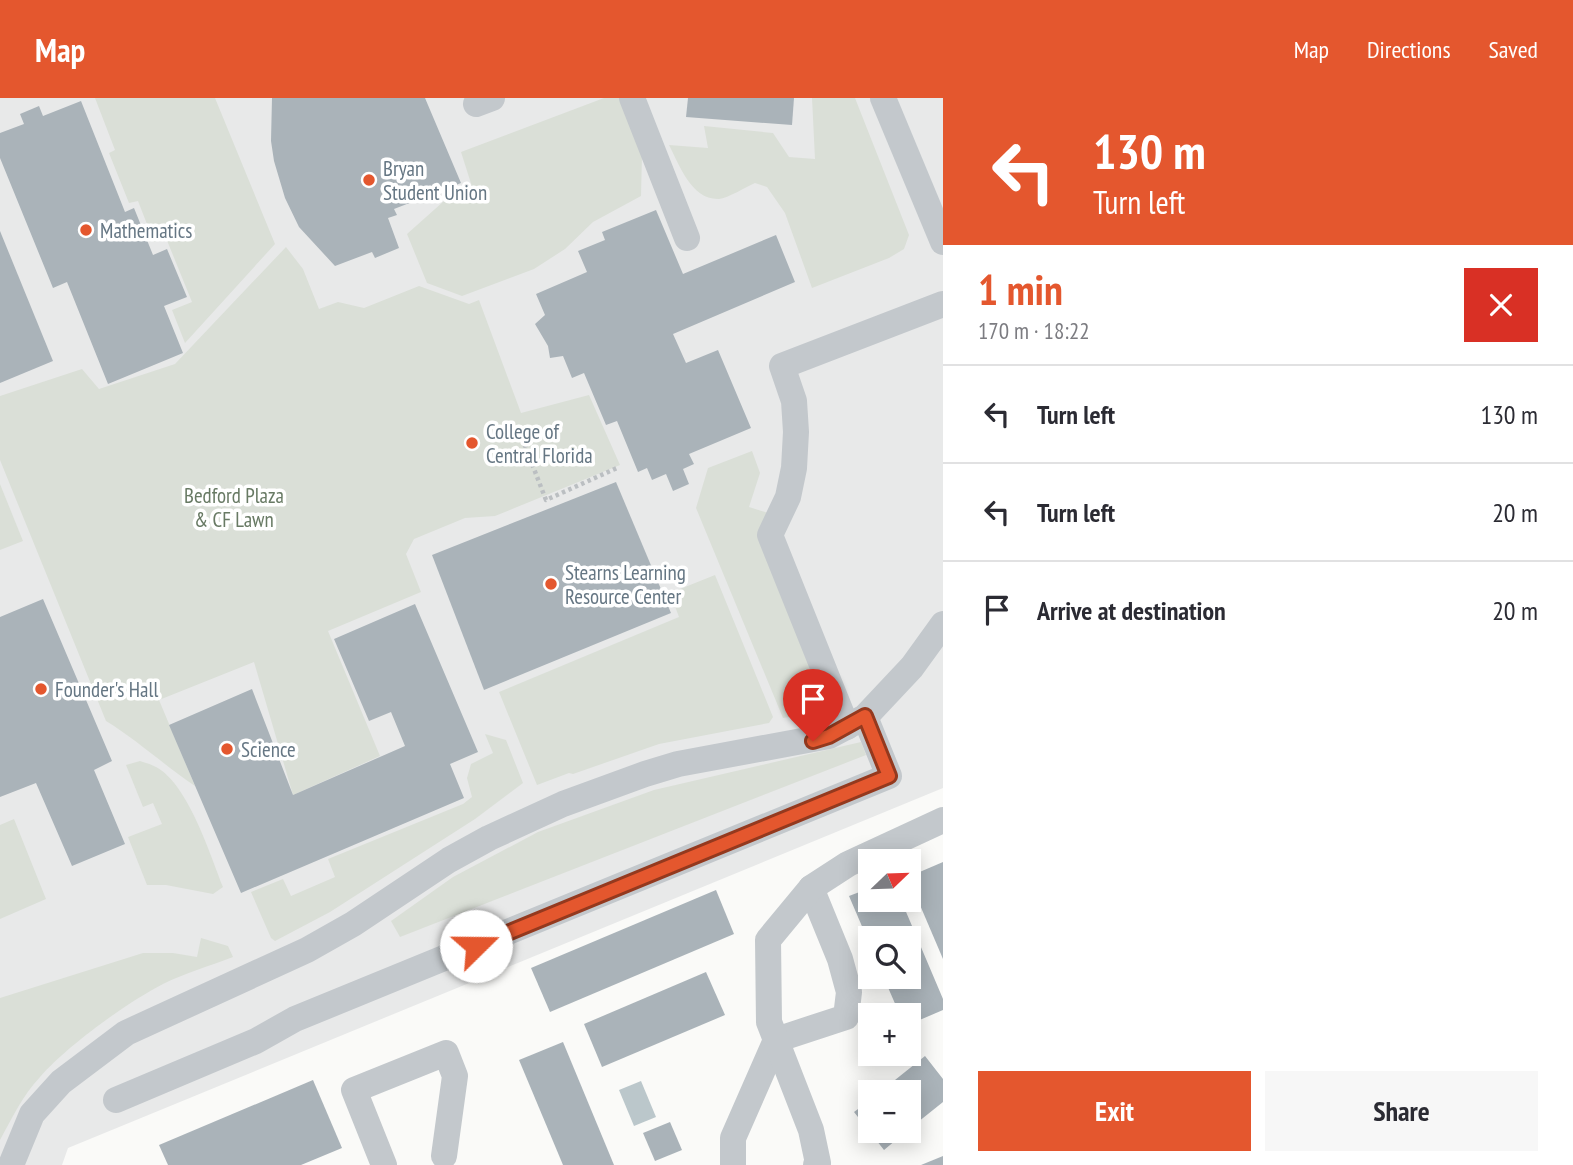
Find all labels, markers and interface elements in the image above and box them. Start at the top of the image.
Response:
text: Map [35,28,85,71]
text: Map [1294,34,1329,65]
text: Directions [1367,34,1451,65]
text: Saved [1489,34,1538,65]
text: 130 m [1093,119,1206,183]
icon: left [978,126,1069,217]
place label: Bryan Student Union [383,155,487,206]
marker: Bryan Student Union [361,172,377,188]
text: Turn left [1093,181,1185,223]
place label: Mathematics [100,217,192,244]
marker: Mathematics [78,222,94,238]
text: 1 min [978,262,1063,317]
button: close [1464,268,1538,342]
text: 170 m · 18:22 [978,316,1090,345]
icon: left [978,395,1016,433]
text: Turn left [1037,398,1115,431]
text: 130 m [1480,398,1538,431]
place label: College of Central Florida [486,418,593,469]
marker: College of Central Florida [464,435,480,451]
park label: Bedford Plaza & CF Lawn [184,482,284,533]
icon: left [978,493,1016,531]
text: Turn left [1037,496,1115,529]
text: 20 m [1492,496,1538,529]
place label: Stearns Learning Resource Center [565,559,686,610]
marker: Stearns Learning Resource Center [543,576,559,592]
icon: arrive [978,591,1016,629]
text: Arrive at destination [1037,594,1226,627]
text: 20 m [1492,594,1538,627]
pin [783,669,843,741]
place label: Founder's Hall [55,676,158,703]
icon: arrive [794,680,832,718]
marker: Founder's Hall [33,681,49,697]
place label: Science [241,736,296,763]
marker: Science [219,741,235,757]
north arrow [858,849,920,912]
map controls [858,849,921,1143]
position arrow [439,909,513,983]
button: search [858,926,921,989]
button: + [858,1003,921,1066]
button: Exit [978,1071,1251,1151]
button: Share [1265,1071,1538,1151]
button: − [858,1080,921,1143]

